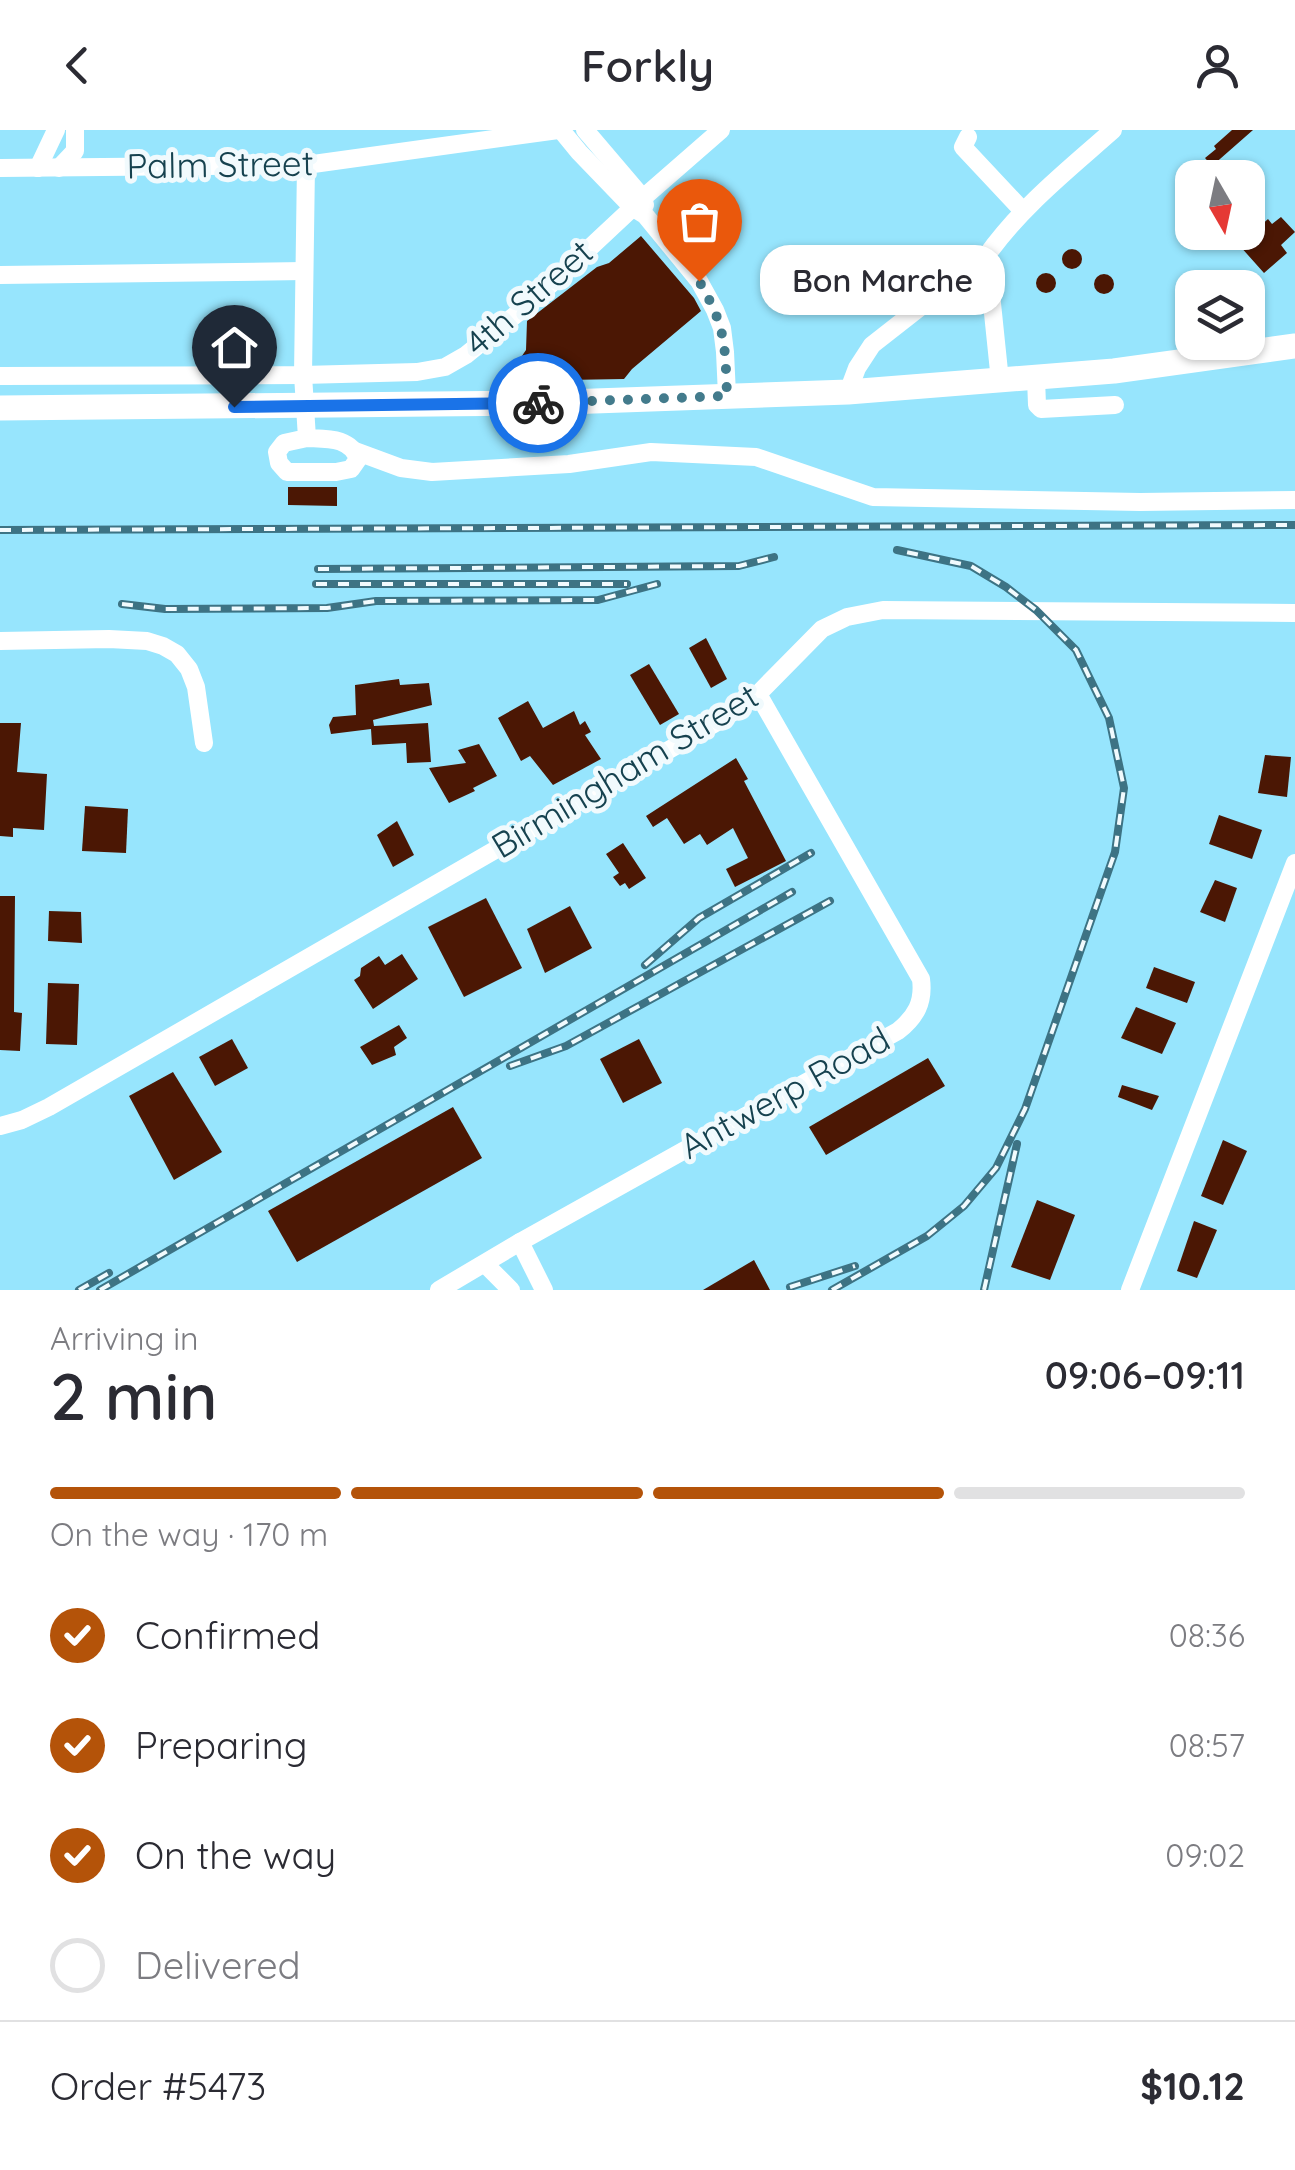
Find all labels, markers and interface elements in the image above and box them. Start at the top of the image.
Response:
text: Forkly [581,37,714,93]
icon: back [50,38,105,93]
icon: person [1190,38,1245,93]
street label: Palm Street [126,140,314,188]
north arrow [1175,160,1265,250]
map controls [1175,160,1265,360]
pin [657,179,742,282]
icon: bag [672,194,727,249]
street label: 4th Street [455,230,601,365]
callout: Bon Marche [759,246,1004,316]
text: Bon Marche [792,260,973,300]
button: layers [1175,270,1265,360]
pin [192,305,277,408]
icon: home [207,320,262,375]
courier [488,353,588,453]
icon: bike [511,376,566,431]
street label: Birmingham Street [483,673,766,867]
street label: Antwerp Road [672,1016,897,1168]
text: Arriving in [50,1318,199,1358]
text: 09:06–09:11 [1045,1351,1245,1399]
text: 2 min [50,1355,218,1436]
text: On the way · 170 m [50,1514,328,1554]
icon: check [50,1608,105,1663]
text: Confirmed [135,1611,320,1659]
text: 08:36 [1169,1615,1245,1655]
icon: check [50,1718,105,1773]
text: Preparing [135,1721,307,1769]
text: 08:57 [1169,1725,1245,1765]
icon: check [50,1828,105,1883]
text: On the way [135,1831,336,1879]
text: 09:02 [1165,1835,1245,1875]
text: Delivered [135,1941,301,1989]
text: Order #5473 [50,2062,266,2110]
text: $10.12 [1140,2062,1245,2110]

